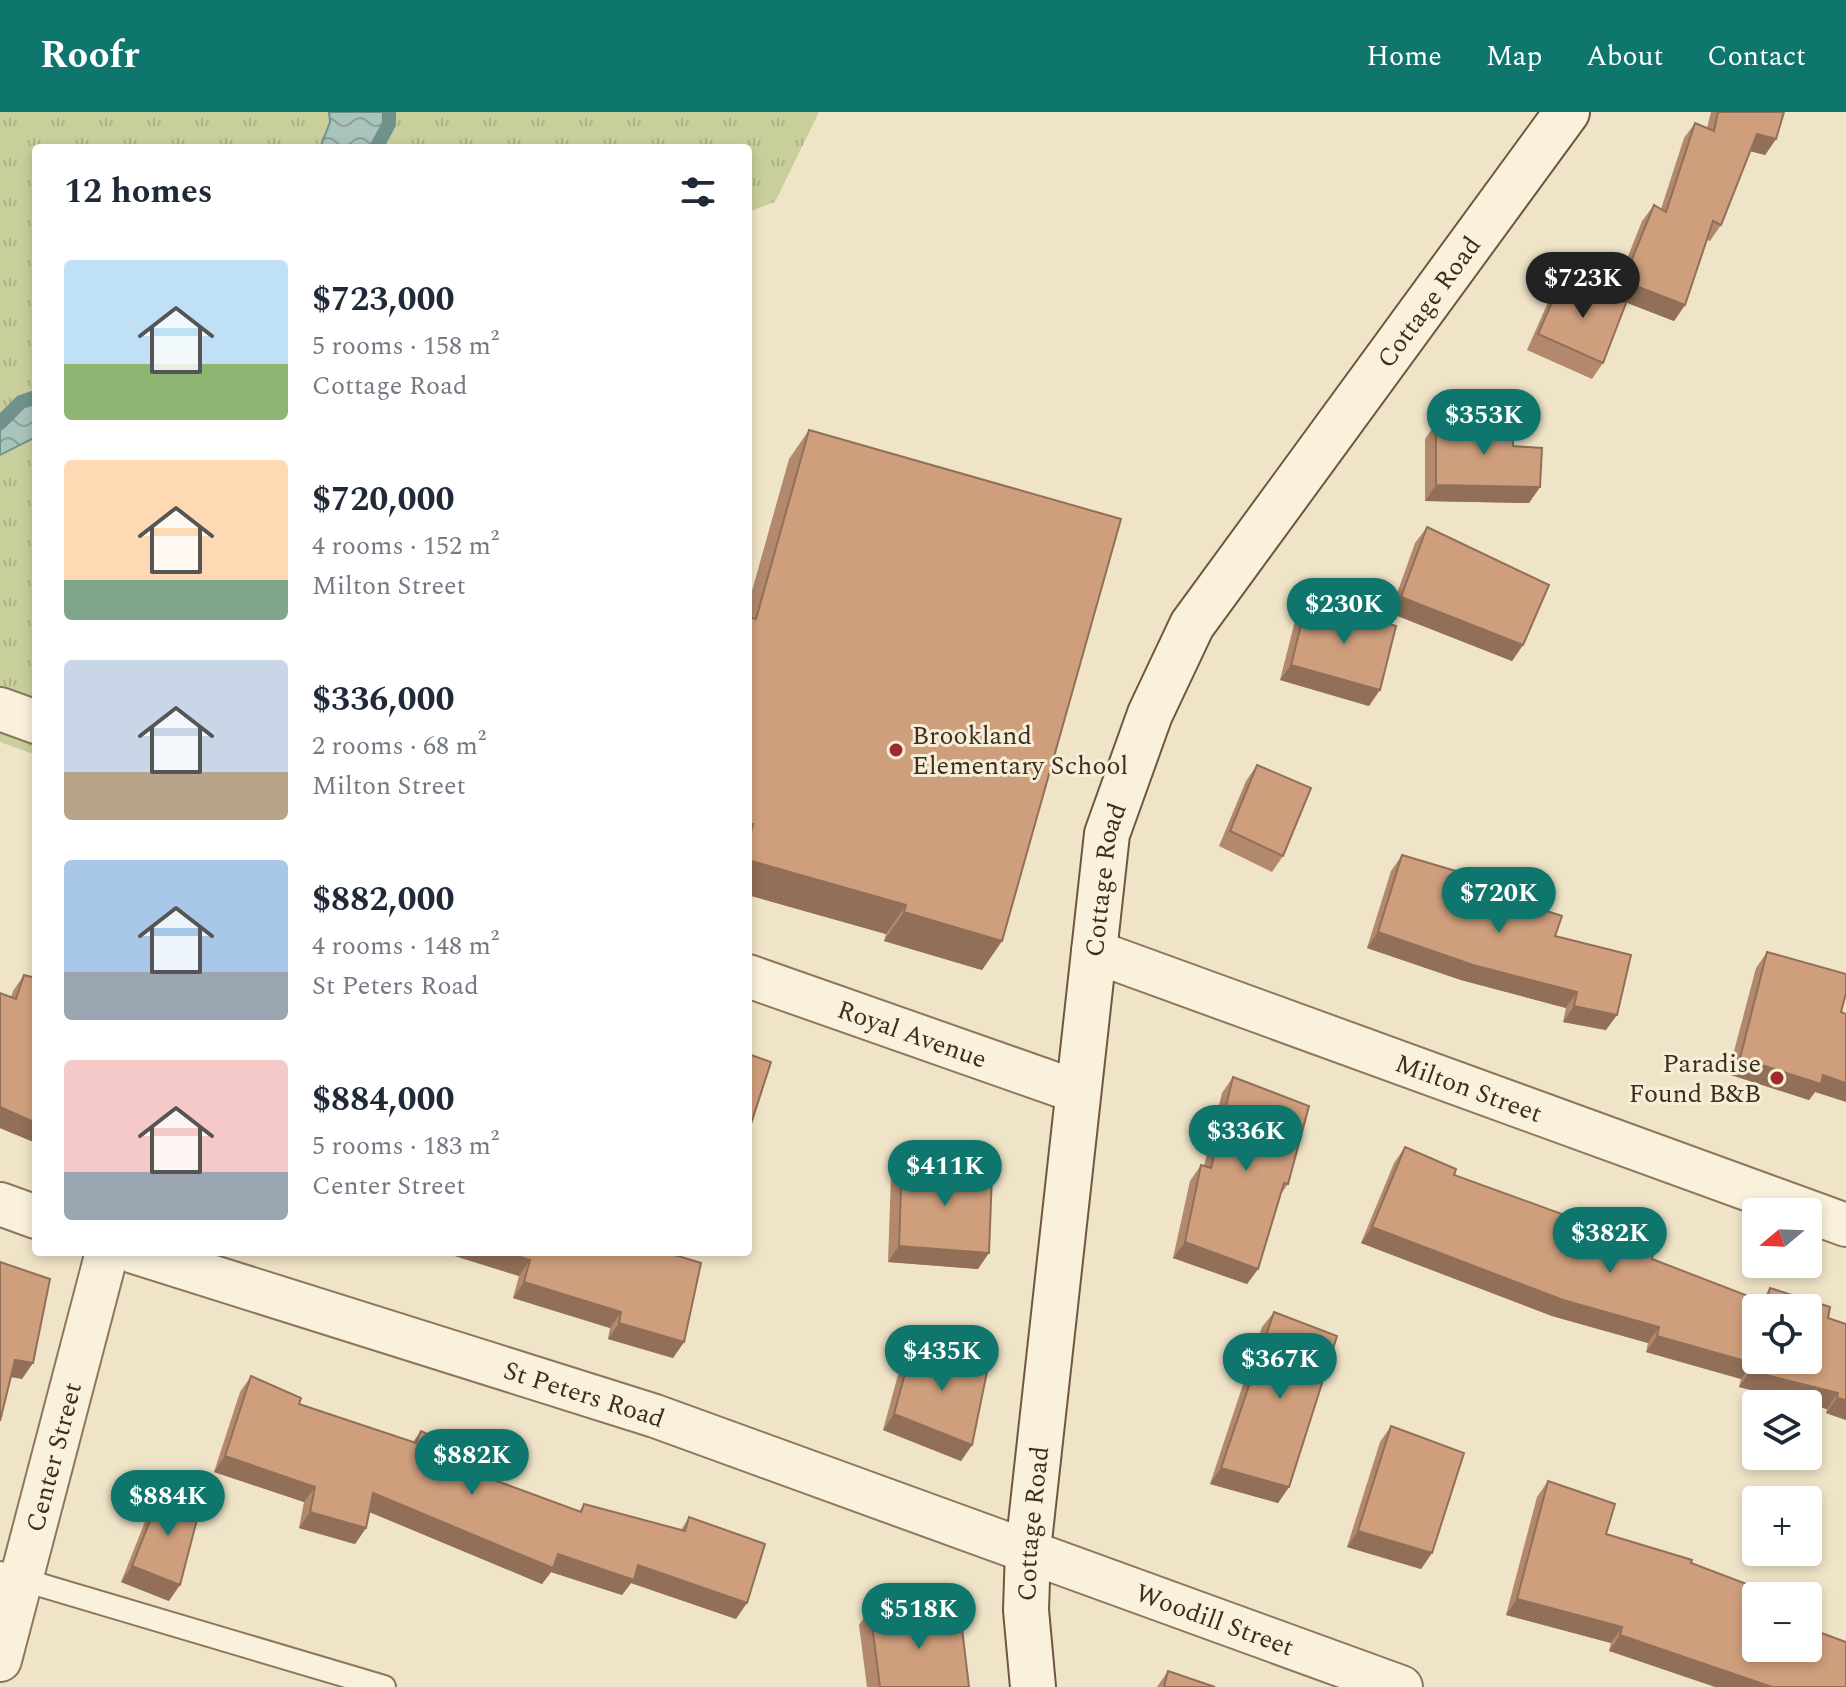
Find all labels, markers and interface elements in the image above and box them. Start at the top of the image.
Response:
text: Roofr [40,27,140,85]
text: Home [1366,35,1442,78]
text: Map [1486,35,1542,78]
text: About [1586,35,1663,78]
text: Contact [1707,35,1806,78]
text: 12 homes [64,166,213,218]
icon: filters [676,170,720,214]
street label: Cottage Road [1367,228,1491,377]
pin: $723K [1527,252,1639,320]
text: $723K [1544,258,1622,298]
text: $723,000 [312,274,455,326]
icon: home [128,292,224,388]
text: 5 rooms · 158 m² [312,326,499,366]
text: Cottage Road [312,366,468,406]
pin: $353K [1428,389,1540,457]
text: $353K [1445,395,1523,435]
text: $720,000 [312,474,455,526]
icon: home [128,492,224,588]
text: 4 rooms · 152 m² [312,526,499,566]
text: Milton Street [312,566,466,606]
pin: $230K [1288,578,1400,646]
text: $230K [1305,584,1383,624]
text: $336,000 [312,674,455,726]
icon: home [128,692,224,788]
place label: Brookland Elementary School [912,716,1128,786]
text: 2 rooms · 68 m² [312,726,486,766]
marker: Brookland Elementary School [887,741,905,759]
text: Milton Street [312,766,466,806]
street label: Cottage Road [1075,797,1138,959]
pin: $720K [1443,867,1555,935]
text: $720K [1460,873,1538,913]
text: $882,000 [312,874,455,926]
icon: home [128,892,224,988]
text: 4 rooms · 148 m² [312,926,499,966]
text: St Peters Road [312,966,479,1006]
street label: Royal Avenue [831,990,992,1079]
street label: Milton Street [1389,1044,1548,1134]
place label: Paradise Found B&B [1629,1044,1761,1114]
marker: Paradise Found B&B [1768,1069,1786,1087]
text: $884,000 [312,1074,455,1126]
icon: home [128,1092,224,1188]
pin: $336K [1190,1105,1302,1173]
text: $336K [1207,1111,1285,1151]
text: 5 rooms · 183 m² [312,1126,499,1166]
pin: $411K [889,1140,1001,1208]
text: $411K [906,1146,984,1186]
text: Center Street [312,1166,465,1206]
north arrow [1742,1198,1822,1278]
map controls [1742,1198,1822,1662]
pin: $382K [1554,1207,1666,1275]
text: $382K [1571,1213,1649,1253]
button: locate [1742,1294,1822,1374]
pin: $435K [886,1325,998,1393]
text: $435K [903,1331,981,1371]
pin: $367K [1224,1333,1336,1401]
text: $367K [1241,1339,1319,1379]
street label: St Peters Road [498,1351,670,1439]
street label: Center Street [15,1378,93,1536]
button: layers [1742,1390,1822,1470]
pin: $882K [416,1429,528,1497]
text: $882K [433,1435,511,1475]
street label: Cottage Road [1007,1444,1060,1602]
pin: $884K [112,1470,224,1538]
text: $884K [129,1476,207,1516]
button: + [1742,1486,1822,1566]
street label: Woodill Street [1130,1573,1300,1668]
button: − [1742,1582,1822,1662]
pin: $518K [863,1583,975,1651]
text: $518K [880,1589,958,1629]

